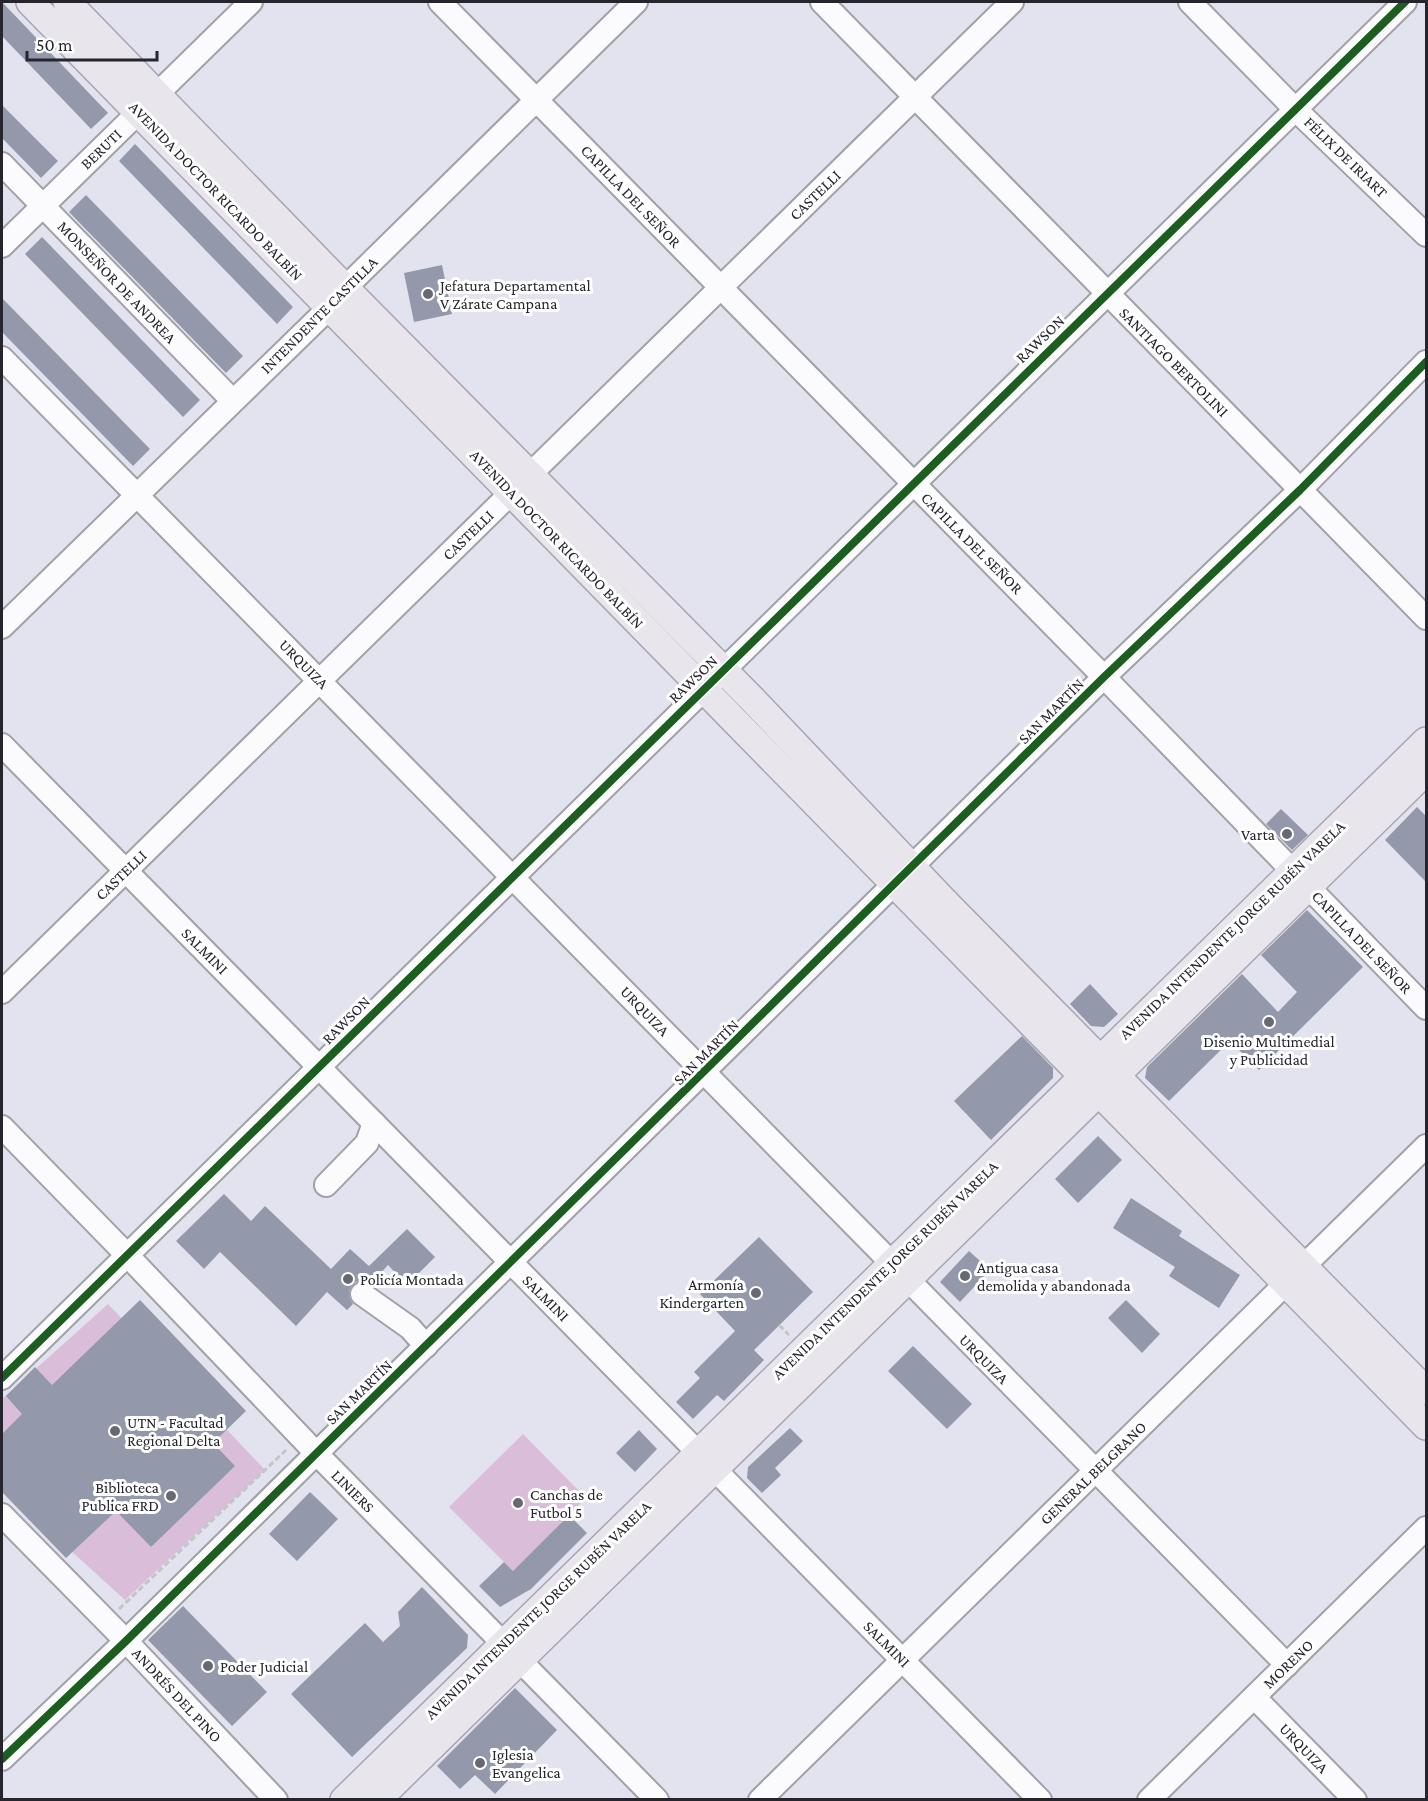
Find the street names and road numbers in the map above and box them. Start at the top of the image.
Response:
street label: AVENIDA DOCTOR RICARDO BALBÍN [126,98,306,284]
street label: FÉLIX DE IRIART [1301,113,1391,201]
street label: BERUTI [77,125,125,172]
street label: CAPILLA DEL SEÑOR [578,141,684,251]
street label: CASTELLI [786,167,844,223]
street label: MONSEÑOR DE ANDREA [54,217,180,347]
street label: INTENDENTE CASTILLA [257,253,381,377]
street label: SANTIAGO BERTOLINI [1116,304,1232,420]
street label: RAWSON [1012,312,1068,366]
street label: AVENIDA DOCTOR RICARDO BALBÍN [467,446,647,632]
street label: CAPILLA DEL SEÑOR [918,489,1026,597]
street label: CASTELLI [439,507,497,563]
street label: URQUIZA [276,636,333,693]
street label: RAWSON [665,652,721,706]
street label: SAN MARTÍN [1015,675,1087,747]
street label: AVENIDA INTENDENTE JORGE RUBÉN VARELA [1116,817,1349,1043]
street label: CASTELLI [92,847,150,903]
street label: CAPILLA DEL SEÑOR [1309,887,1415,997]
street label: SALMINI [178,924,232,978]
street label: URQUIZA [617,983,673,1040]
street label: RAWSON [319,993,373,1047]
street label: SAN MARTÍN [670,1016,742,1088]
street label: AVENIDA INTENDENTE JORGE RUBÉN VARELA [769,1157,1002,1383]
street label: SALMINI [519,1271,573,1325]
street label: URQUIZA [956,1331,1013,1388]
street label: SAN MARTÍN [323,1356,395,1428]
street label: GENERAL BELGRANO [1036,1418,1150,1528]
street label: LINIERS [328,1466,378,1516]
street label: AVENIDA INTENDENTE JORGE RUBÉN VARELA [422,1497,655,1723]
street label: SALMINI [860,1617,914,1671]
street label: MORENO [1260,1636,1316,1692]
street label: ANDRÉS DEL PINO [129,1644,225,1746]
street label: URQUIZA [1276,1720,1332,1777]

